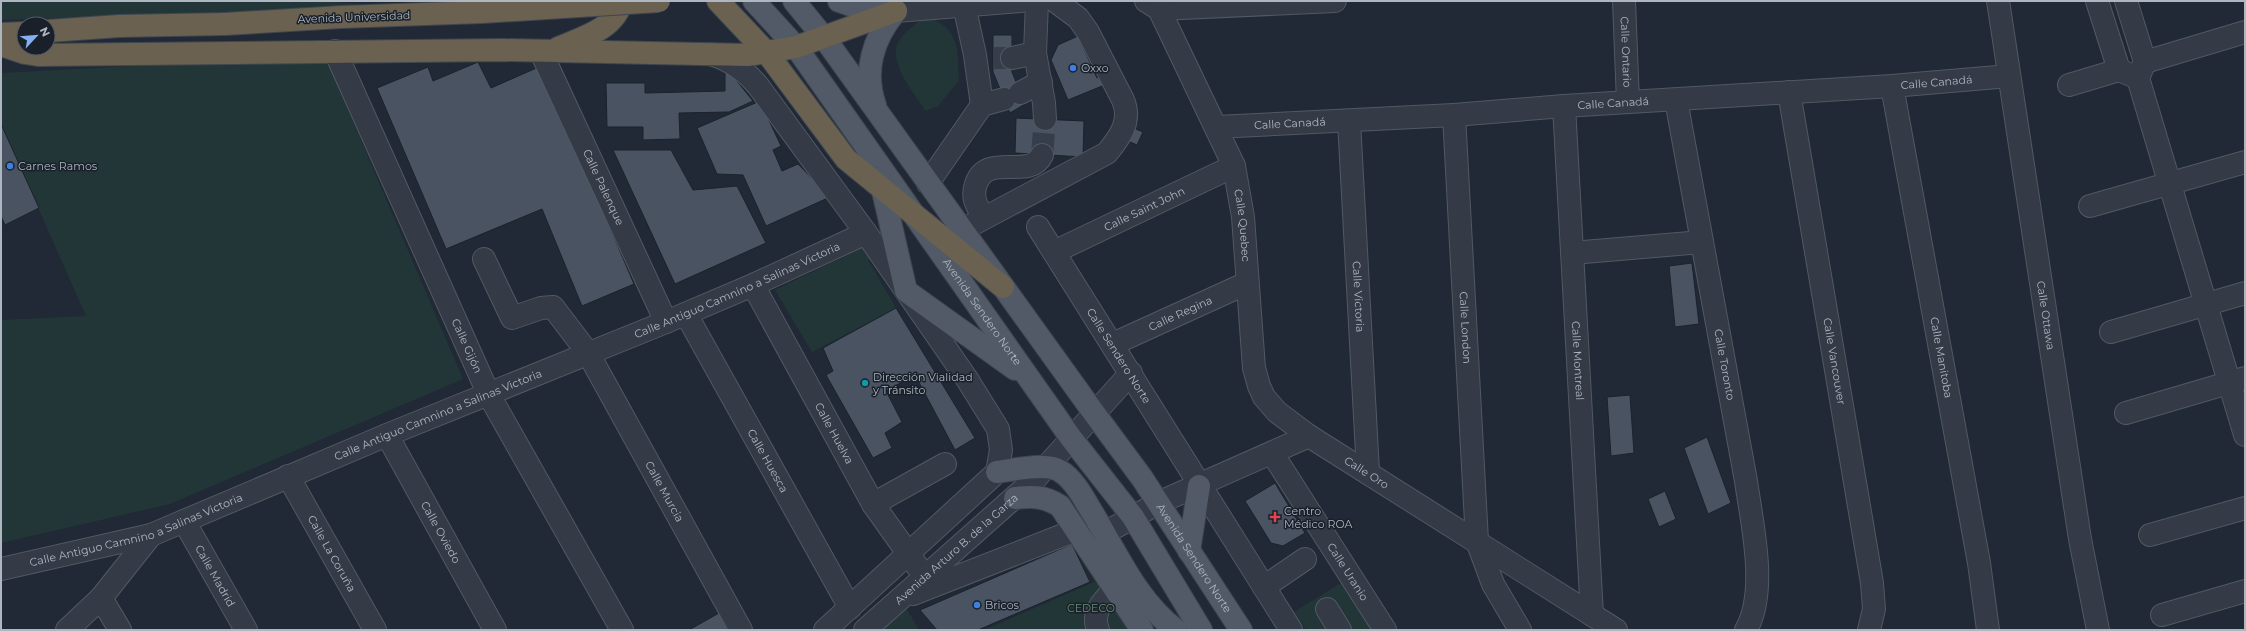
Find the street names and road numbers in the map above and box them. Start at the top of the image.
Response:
street label: Avenida Universidad [297,8,411,26]
street label: Calle Ontario [1618,16,1634,88]
street label: Calle Canadá [1900,72,1973,92]
street label: Calle Canadá [1577,94,1650,112]
street label: Calle Canadá [1254,114,1326,132]
street label: Calle Palenque [580,147,627,228]
street label: Calle Saint John [1101,184,1187,234]
street label: Calle Quebec [1231,188,1253,262]
street label: Calle Antiguo Camnino a Salinas Victoria [632,239,842,341]
street label: Avenida Sendero Norte [940,255,1025,368]
street label: Calle Victoria [1350,261,1367,333]
street label: Calle Ottawa [2034,280,2058,351]
street label: Calle London [1457,291,1474,364]
street label: Calle Regina [1146,293,1215,334]
street label: Calle Sendero Norte [1084,305,1154,406]
street label: Calle Gijón [449,316,485,375]
street label: Calle Manitoba [1927,316,1956,399]
street label: Calle Vancouver [1820,317,1849,406]
street label: Calle Montreal [1569,321,1587,401]
street label: Calle Toronto [1711,328,1738,401]
street label: Calle Antiguo Camnino a Salinas Victoria [332,366,544,464]
street label: Calle Huelva [812,400,857,466]
street label: Calle Huesca [744,426,791,495]
street label: Calle Oro [1342,453,1392,492]
street label: Calle Murcia [642,459,687,524]
street label: Calle Antiguo Camnino a Salinas Victoria [28,490,245,569]
street label: Avenida Arturo B. de la Garza [892,491,1021,607]
street label: Calle Oviedo [418,499,464,566]
street label: Avenida Sendero Norte [1153,501,1235,616]
street label: Calle La Coruña [305,513,359,594]
street label: Calle Uranio [1324,540,1372,604]
street label: Calle Madrid [192,542,238,609]

